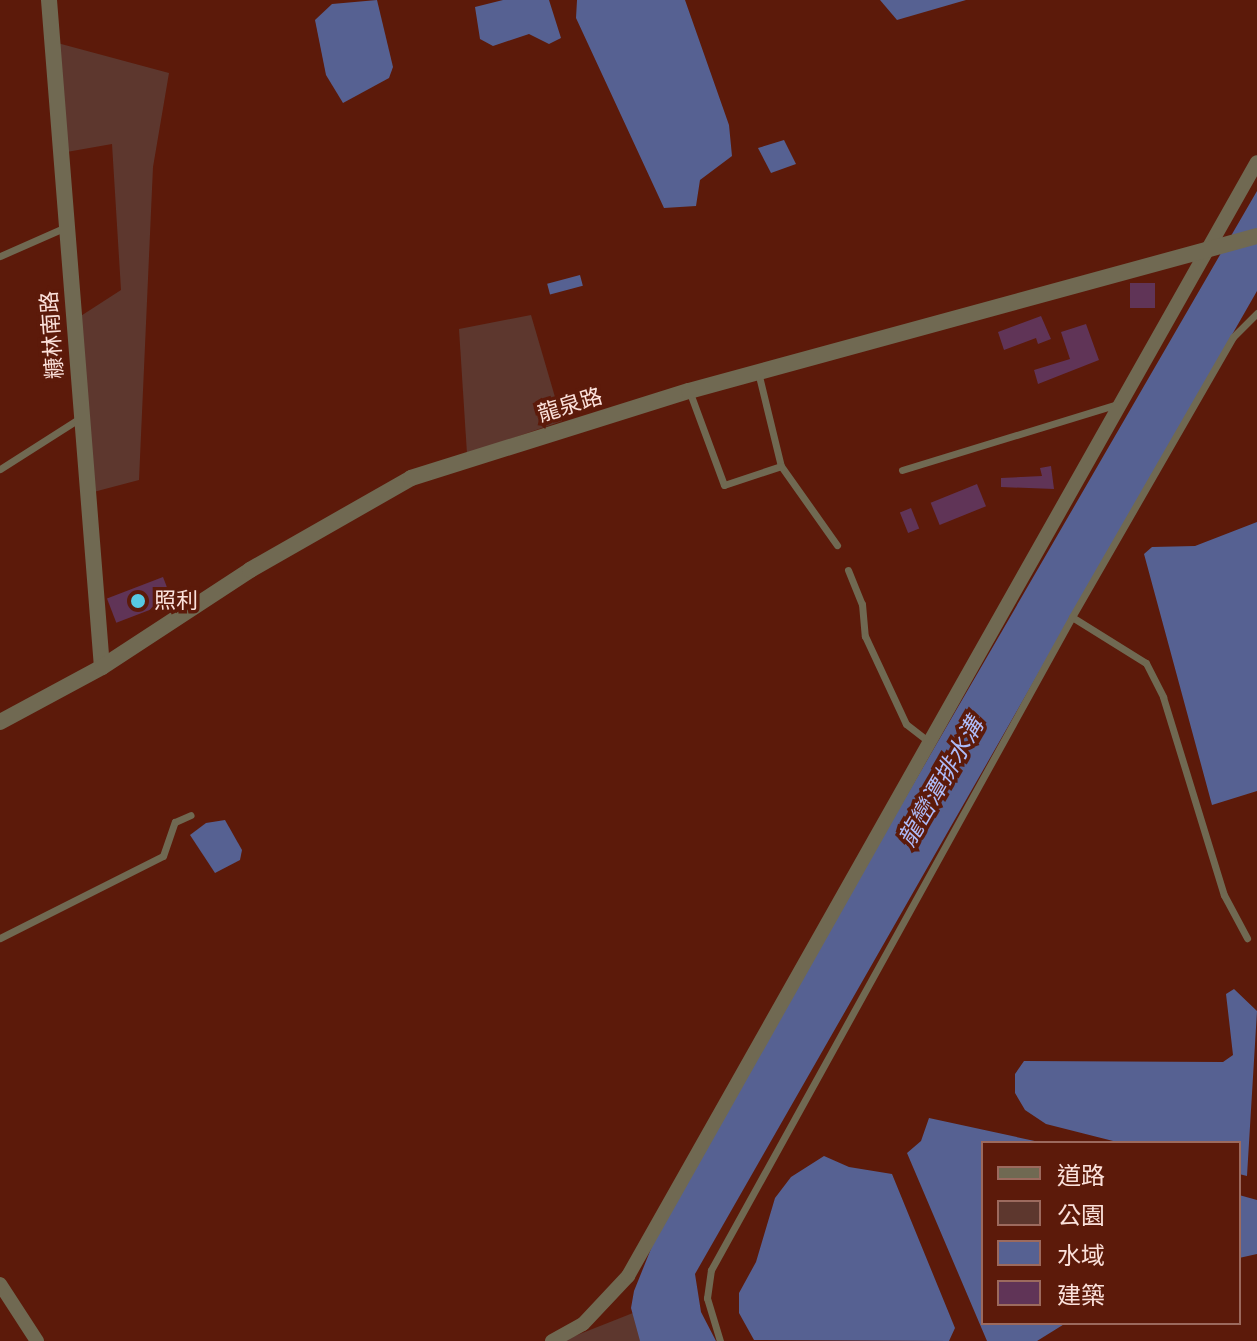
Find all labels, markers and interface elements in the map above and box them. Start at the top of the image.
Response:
street label: 糠林南路 [36,290,68,380]
street label: 龍泉路 [535,383,605,427]
place label: 照利 [154,588,198,614]
marker: 照利 [129,592,147,610]
water label: 龍巒潭排水溝 [893,712,989,852]
legend [981,1141,1241,1325]
text: 道路 [1057,1160,1105,1190]
text: 公園 [1057,1200,1105,1230]
text: 水域 [1057,1240,1105,1270]
text: 建築 [1057,1280,1105,1310]

